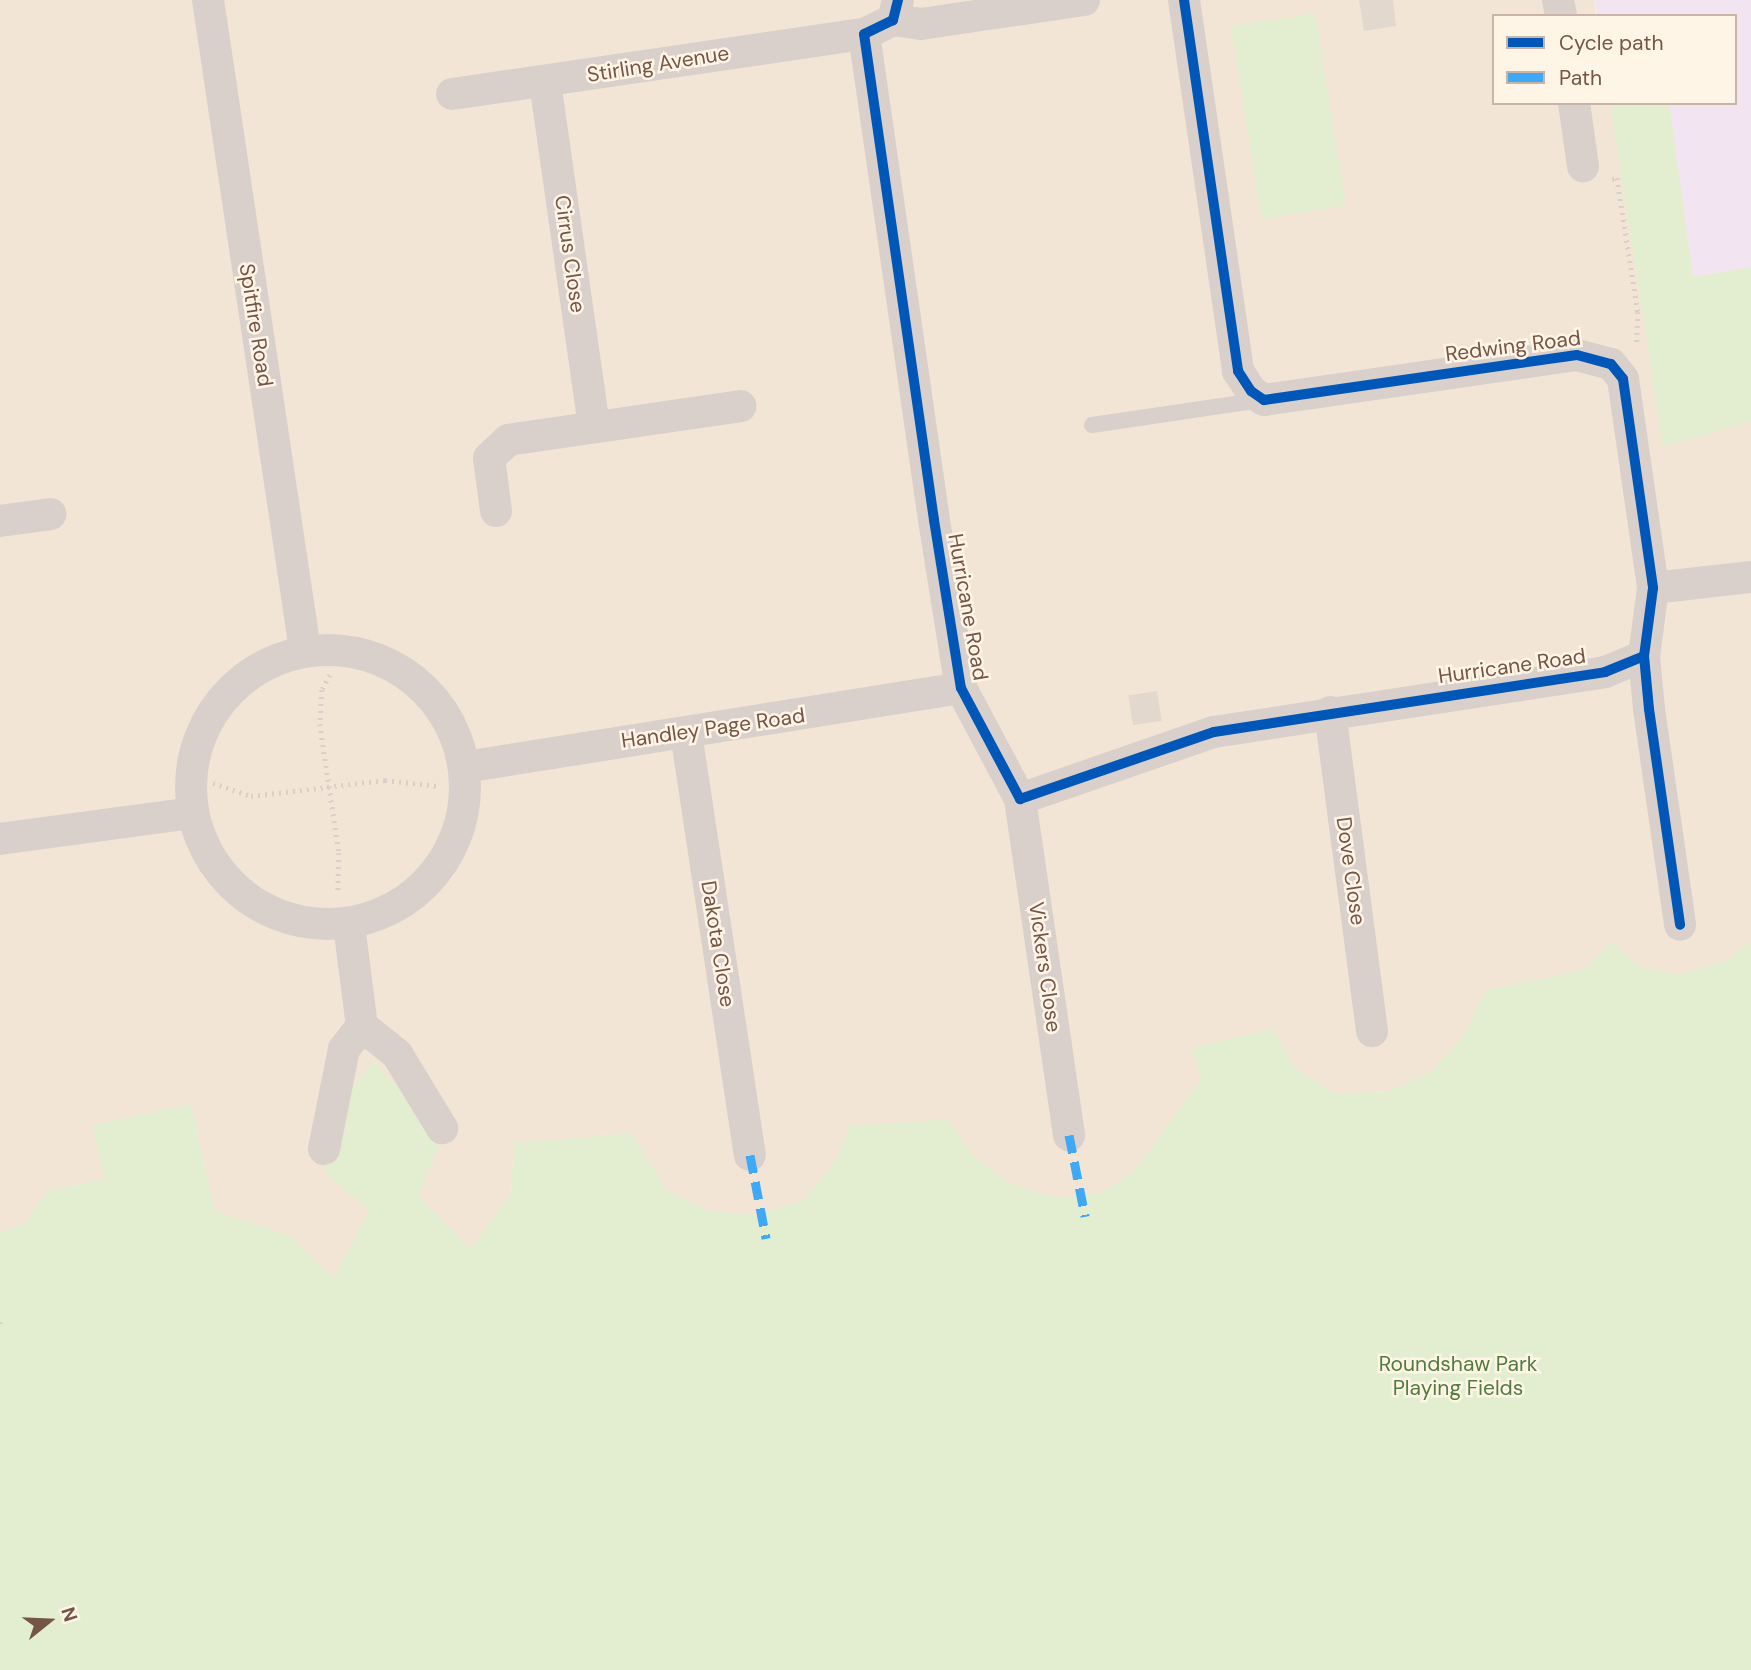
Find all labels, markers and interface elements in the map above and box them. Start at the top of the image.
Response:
legend [1492,14,1737,105]
text: Cycle path [1559,29,1664,57]
street label: Stirling Avenue [585,40,731,88]
text: Path [1559,64,1602,92]
street label: Cirrus Close [549,194,591,314]
street label: Spitfire Road [234,262,278,388]
street label: Redwing Road [1444,325,1582,367]
street label: Hurricane Road [943,532,993,682]
street label: Hurricane Road [1437,643,1587,689]
street label: Handley Page Road [620,703,806,753]
street label: Dove Close [1331,815,1371,927]
street label: Dakota Close [696,879,740,1009]
street label: Vickers Close [1023,900,1067,1034]
park label: Roundshaw Park Playing Fields [1379,1351,1537,1401]
north arrow [14,1586,84,1656]
text: N [55,1604,83,1625]

